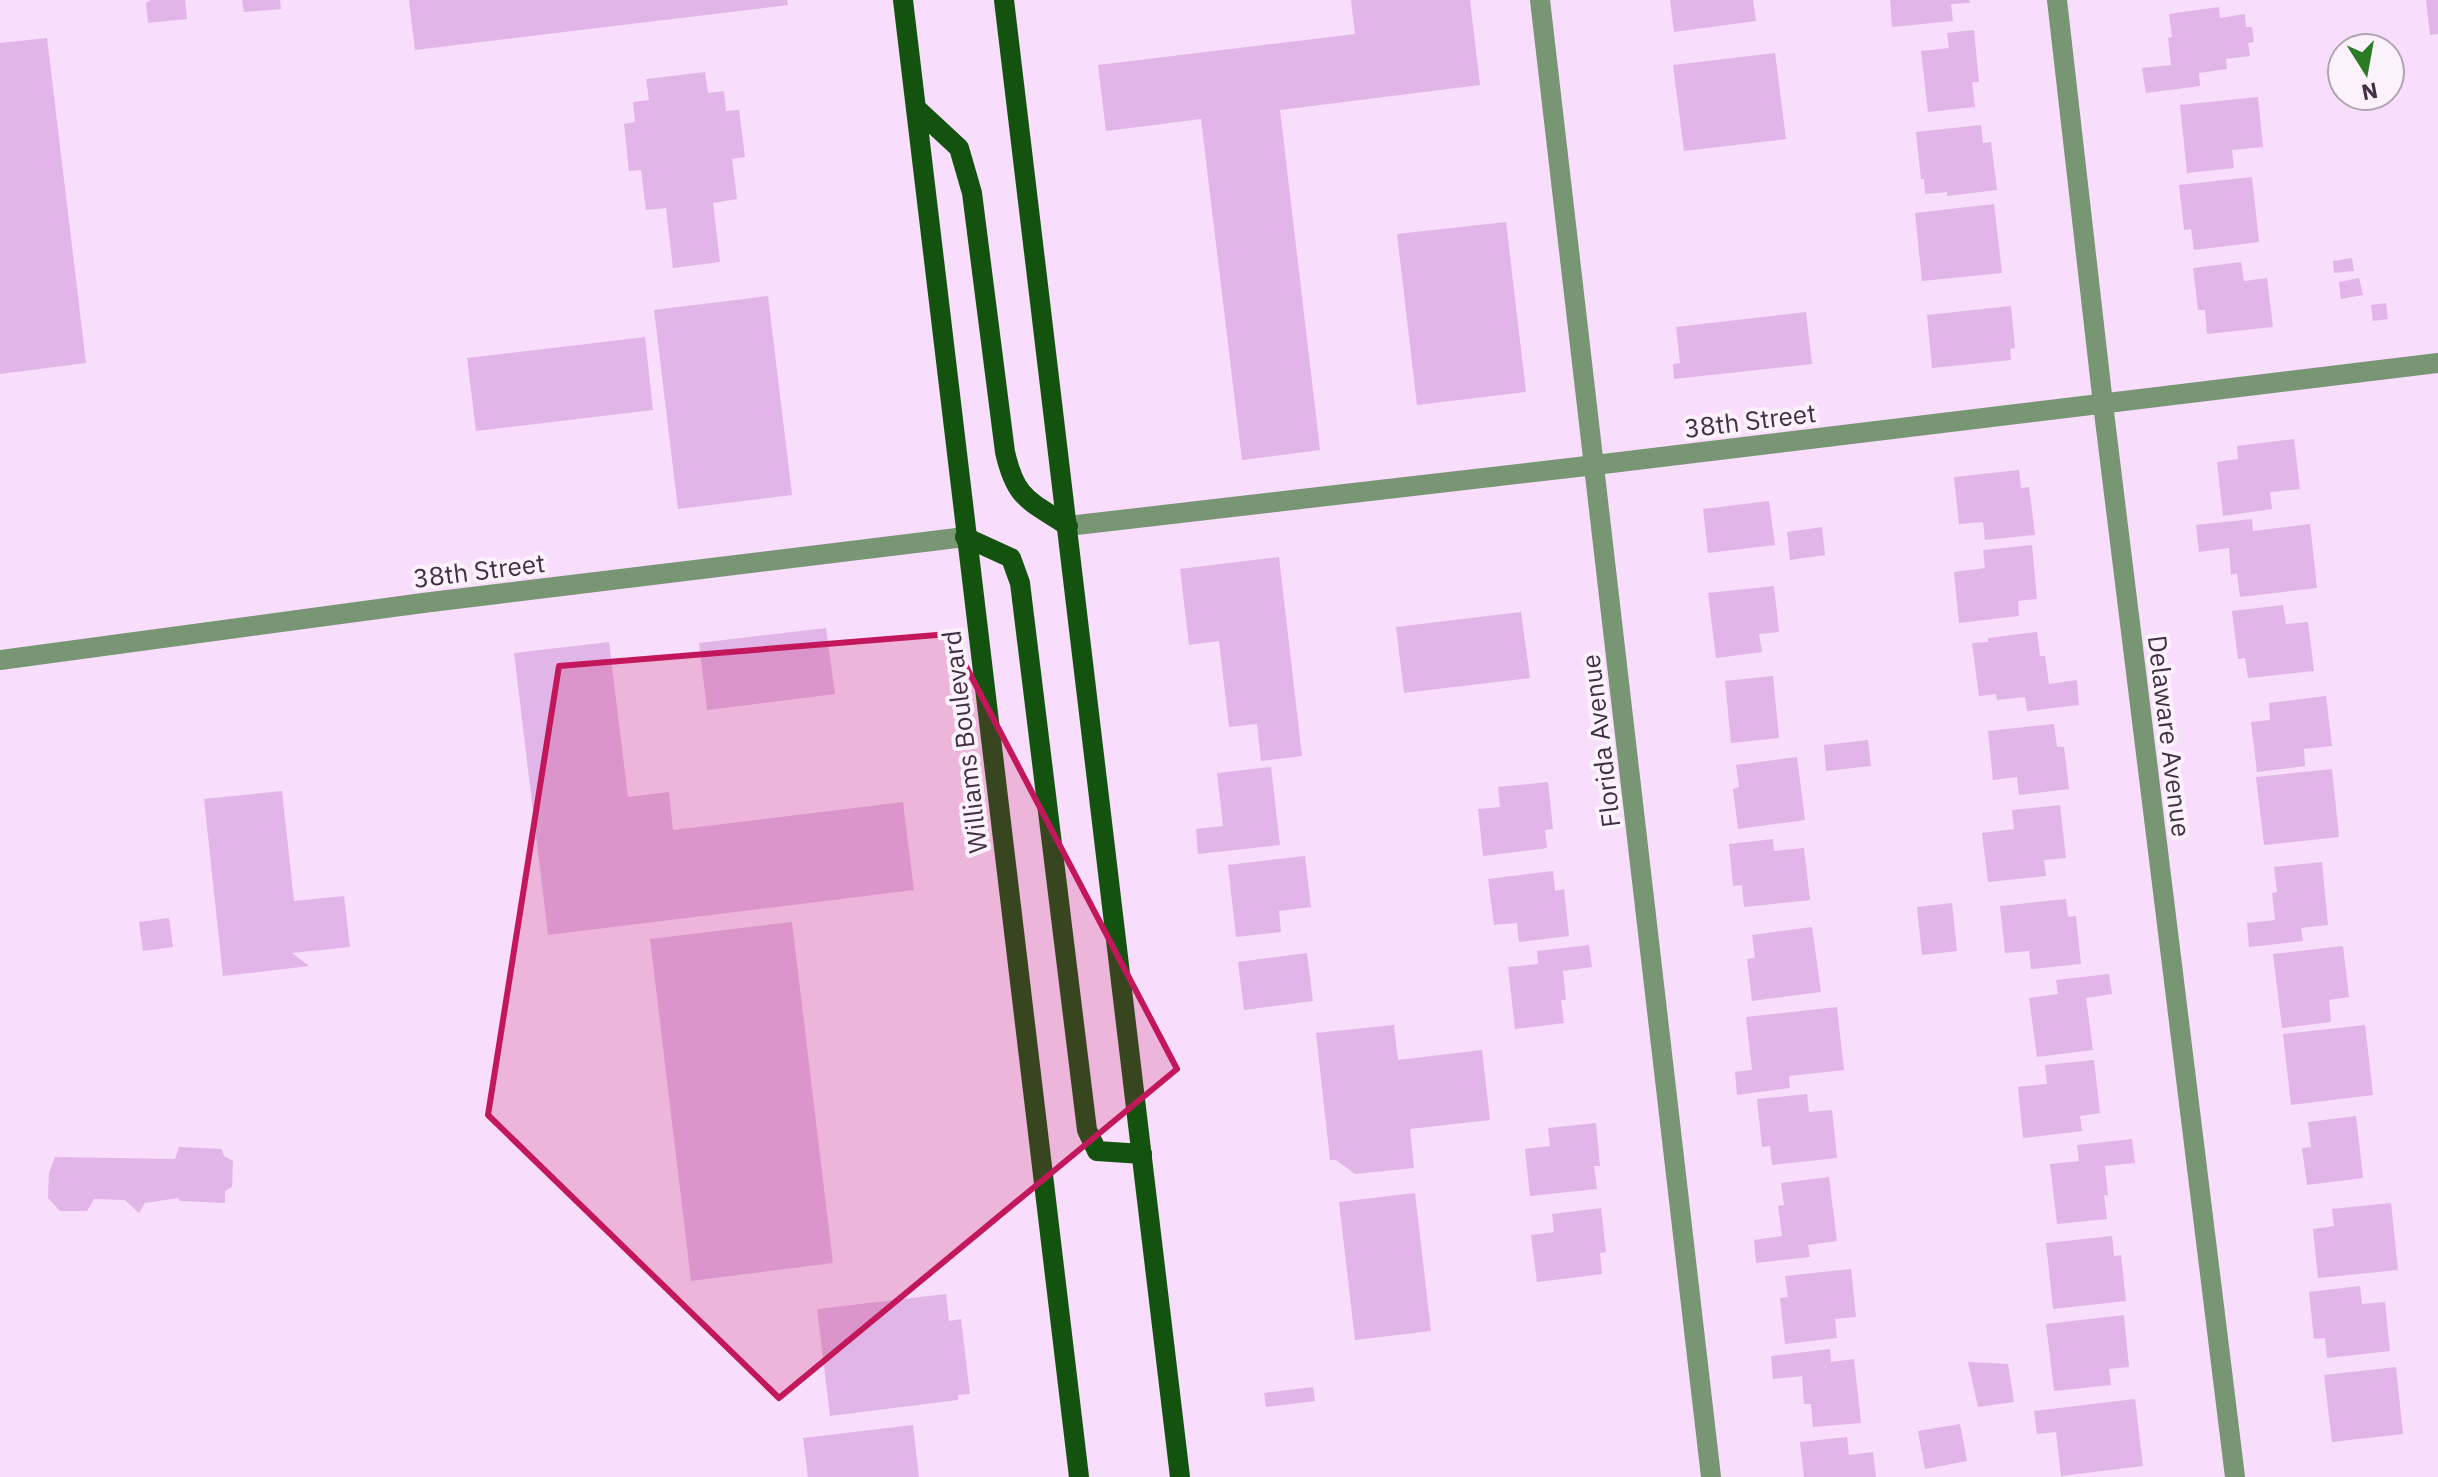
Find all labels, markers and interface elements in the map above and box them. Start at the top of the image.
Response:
north arrow [2326,32,2406,112]
text: N [2359,76,2381,108]
street label: 38th Street [1682,395,1818,445]
street label: 38th Street [411,545,547,595]
street label: Williams Boulevard [933,629,995,855]
street label: Delaware Avenue [2141,633,2199,839]
street label: Florida Avenue [1573,653,1627,829]

